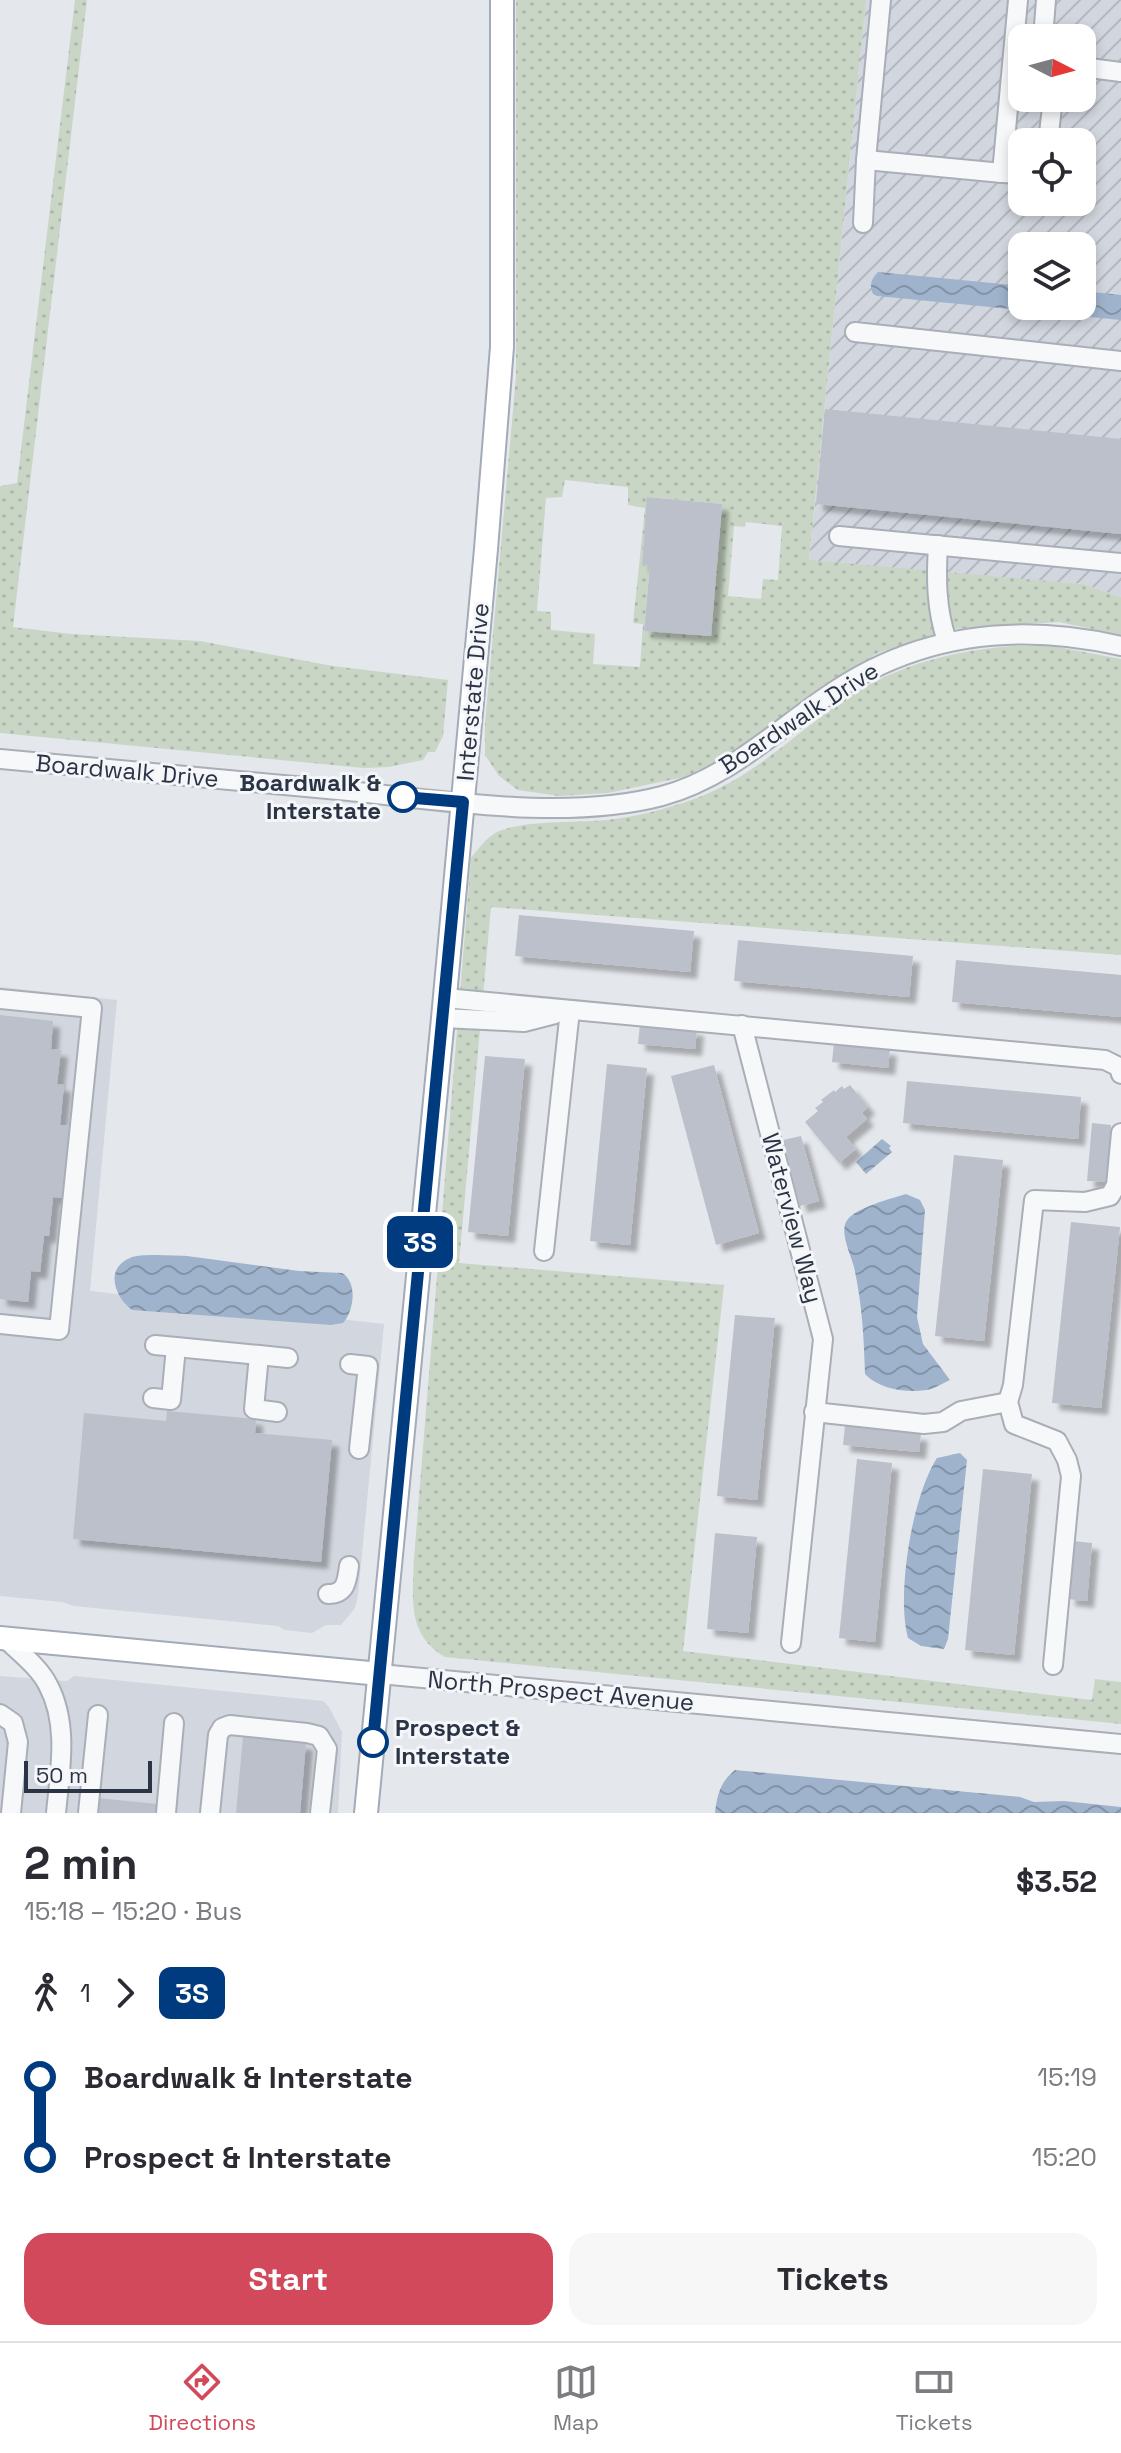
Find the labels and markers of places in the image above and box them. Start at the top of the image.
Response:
place label: Boardwalk & Interstate [239,767,381,826]
marker: Boardwalk & Interstate [388,782,418,812]
place label: Prospect & Interstate [395,1712,520,1771]
marker: Prospect & Interstate [358,1727,388,1757]

